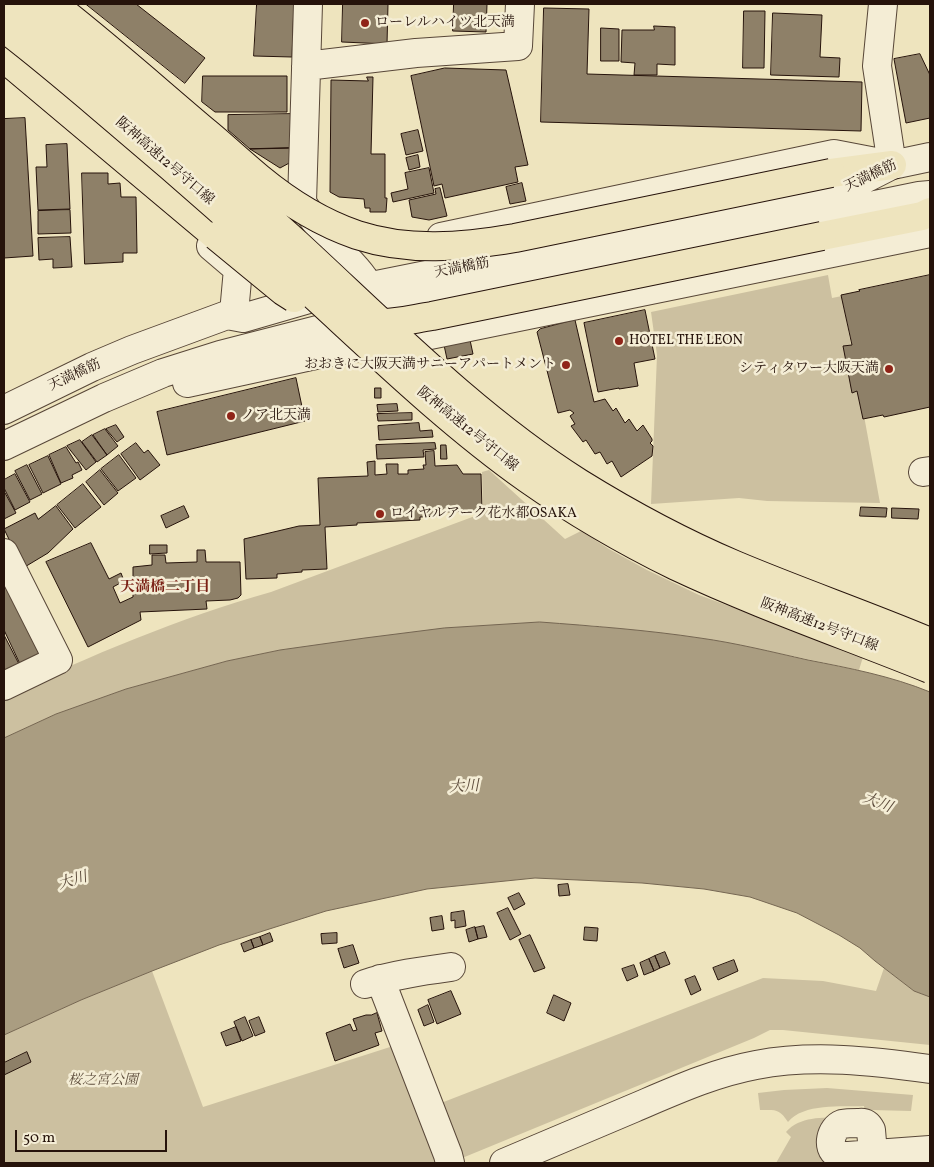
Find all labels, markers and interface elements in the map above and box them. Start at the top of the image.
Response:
place label: ローレルハイツ北天満 [375,15,515,31]
marker: ローレルハイツ北天満 [359,17,371,29]
street label: 阪神高速12号守口線 [111,115,217,209]
street label: 天満橋筋 [842,158,900,196]
street label: 天満橋筋 [433,255,491,283]
place label: HOTEL THE LEON [629,333,743,349]
marker: HOTEL THE LEON [613,335,625,347]
street label: 天満橋筋 [46,357,104,395]
place label: おおきに大阪天満サニーアパートメント [304,357,556,373]
marker: おおきに大阪天満サニーアパートメント [560,359,572,371]
place label: シティタワー大阪天満 [739,361,879,377]
marker: シティタワー大阪天満 [883,363,895,375]
street label: 阪神高速12号守口線 [413,384,521,476]
place label: ノア北天満 [241,408,311,424]
marker: ノア北天満 [225,410,237,422]
place label: ロイヤルアーク花水都OSAKA [390,506,577,522]
marker: ロイヤルアーク花水都OSAKA [374,508,386,520]
district label: 天満橋二丁目 [120,579,210,597]
street label: 阪神高速12号守口線 [758,596,880,656]
water label: 大川 [449,778,479,798]
water label: 大川 [860,790,894,818]
water label: 大川 [56,869,90,895]
park label: 桜之宮公園 [68,1073,138,1089]
scale bar [18,1120,170,1152]
text: 50 m [23,1128,55,1149]

